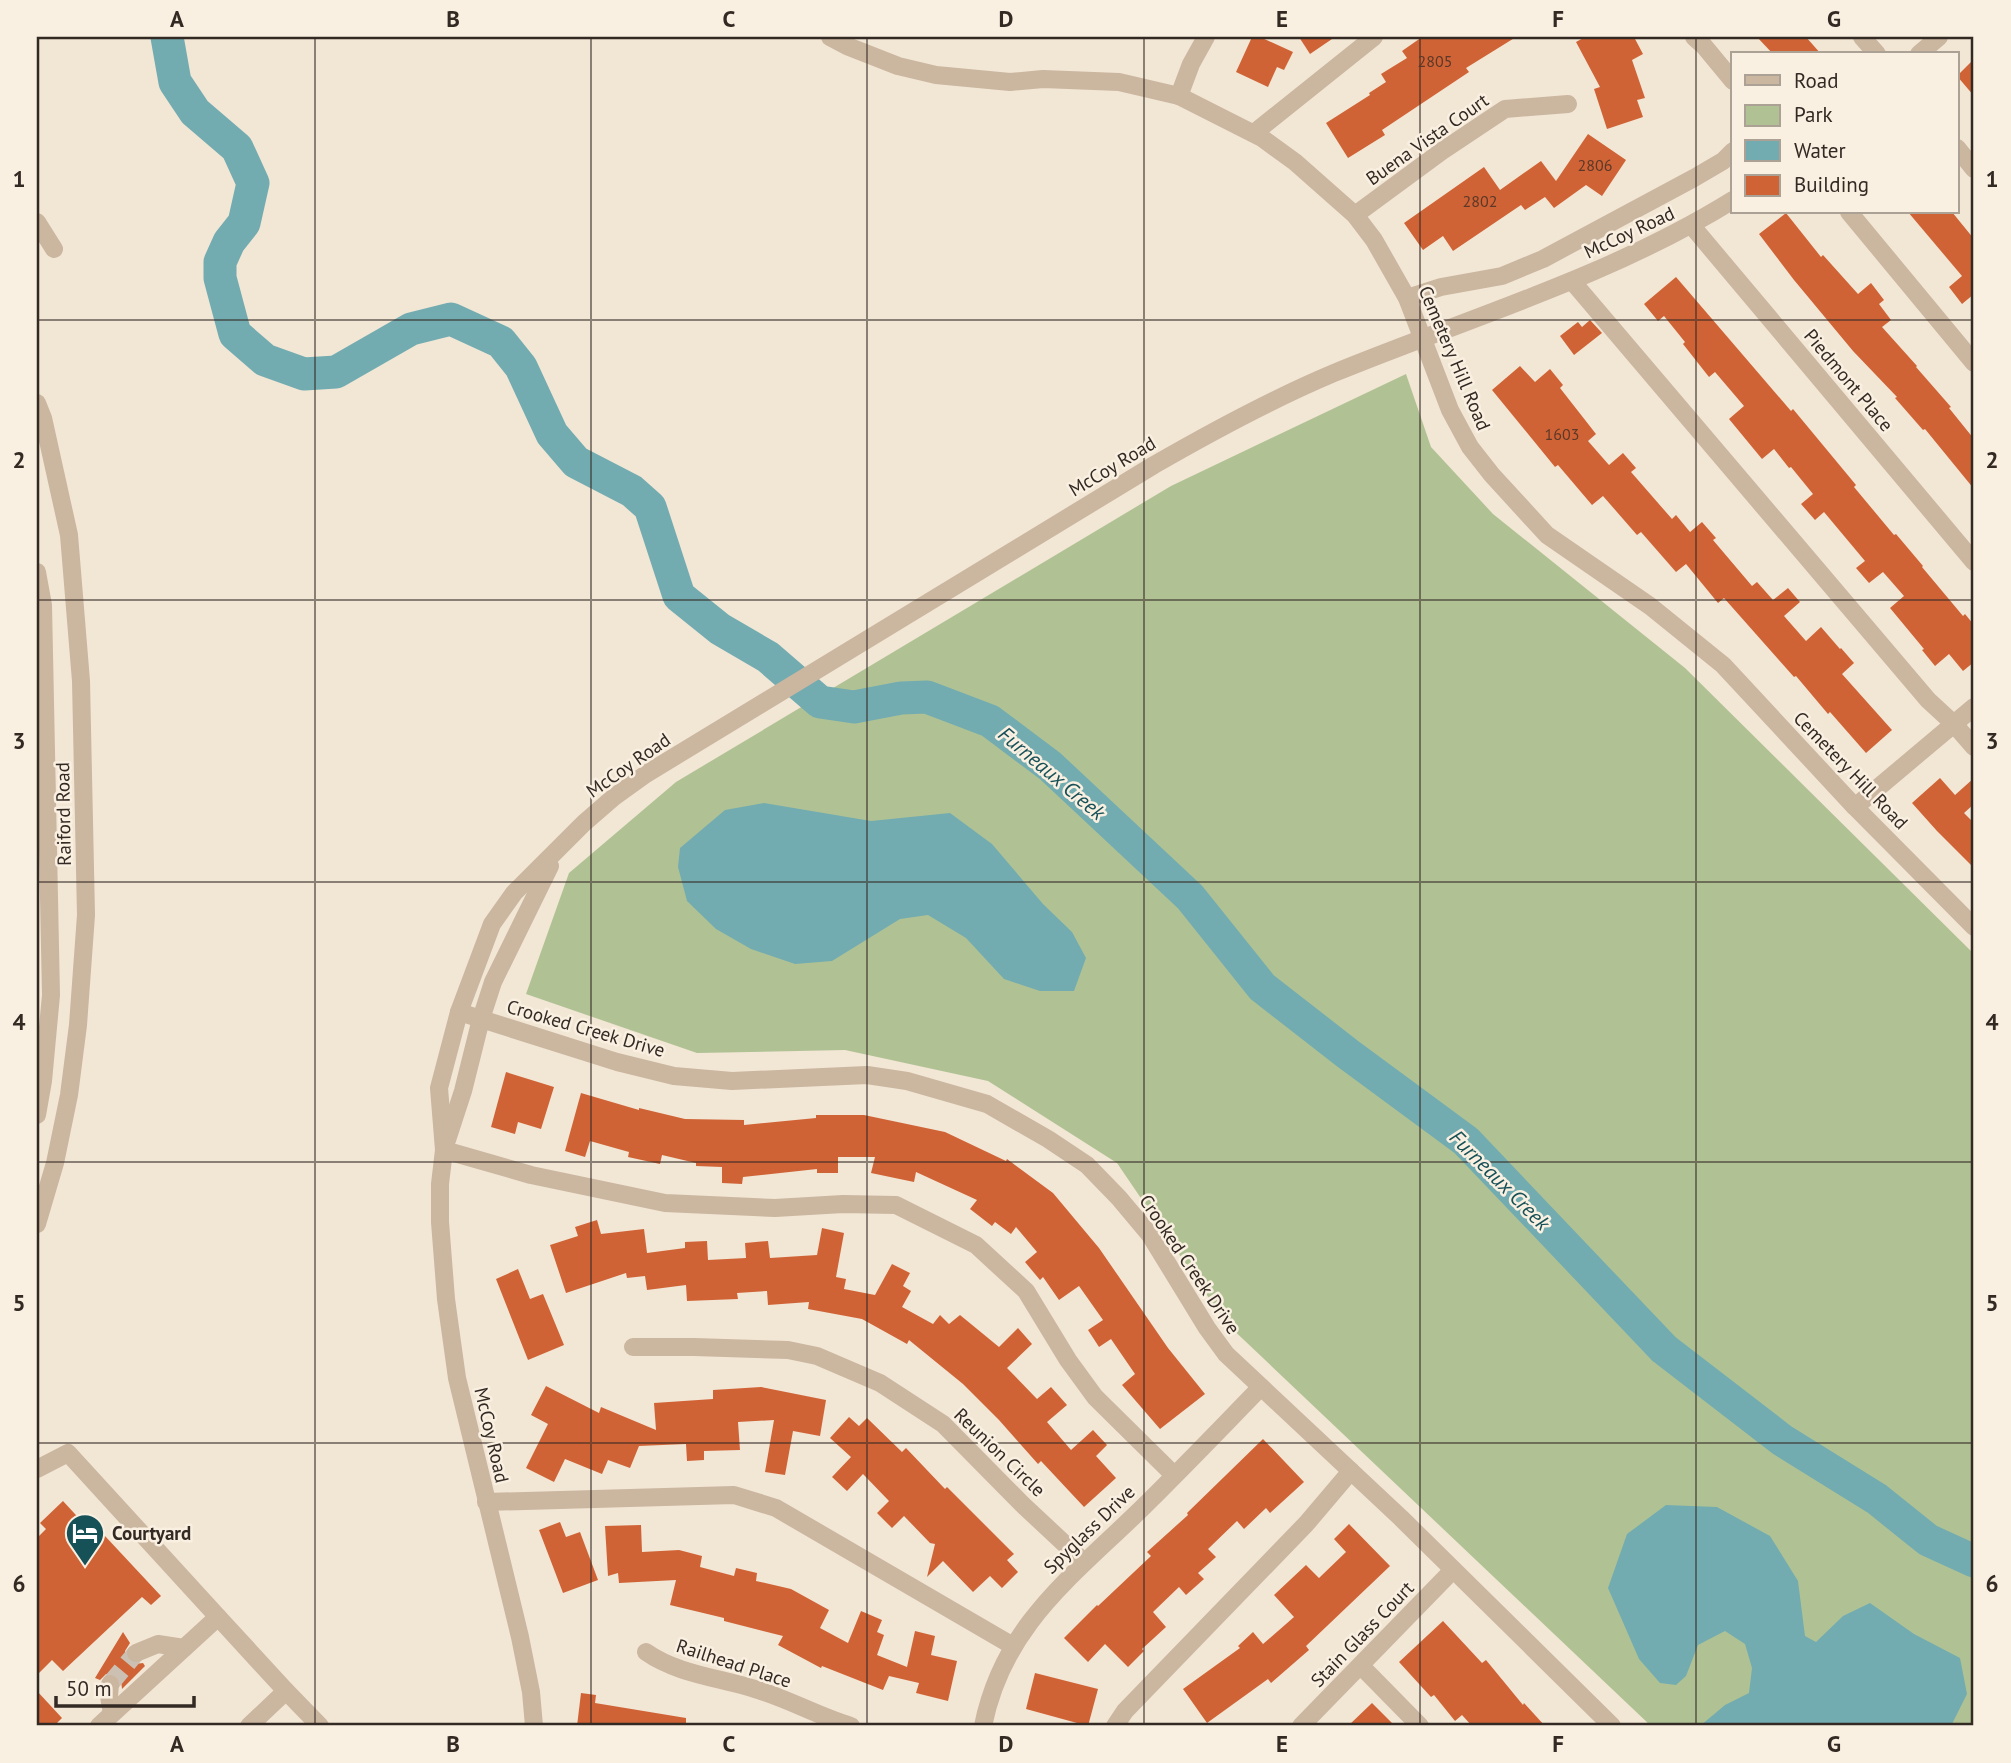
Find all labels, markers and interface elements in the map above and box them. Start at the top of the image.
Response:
text: A [170,4,184,33]
text: B [446,4,460,33]
text: C [723,4,736,33]
text: D [999,4,1013,33]
text: E [1276,4,1288,33]
text: F [1552,4,1564,33]
text: G [1827,4,1841,33]
house number: 2805 [1418,51,1452,71]
legend [1731,52,1958,214]
text: Road [1794,67,1838,94]
street label: Buena Vista Court [1361,87,1493,190]
text: Park [1794,101,1833,128]
text: Water [1794,137,1846,164]
house number: 2806 [1578,155,1612,175]
text: 1 [12,164,26,193]
text: 1 [1985,164,1999,193]
text: Building [1794,171,1869,198]
house number: 2802 [1463,191,1497,211]
street label: McCoy Road [1580,201,1678,263]
street label: Cemetery Hill Road [1414,282,1496,434]
street label: Piedmont Place [1799,324,1899,436]
house number: 1603 [1545,424,1579,444]
street label: McCoy Road [1064,431,1160,501]
text: 2 [12,445,26,474]
text: 2 [1985,445,1999,474]
street label: Cemetery Hill Road [1789,706,1913,834]
water label: Furneaux Creek [993,720,1112,827]
text: 3 [12,726,26,755]
text: 3 [1985,726,1999,755]
street label: McCoy Road [581,727,675,803]
street label: Raiford Road [50,762,76,866]
street label: Crooked Creek Drive [504,994,668,1062]
text: 4 [12,1007,26,1036]
text: 4 [1985,1007,1999,1036]
water label: Furneaux Creek [1444,1124,1557,1237]
street label: Crooked Creek Drive [1134,1190,1246,1338]
text: 5 [12,1288,26,1317]
text: 5 [1985,1288,1999,1317]
street label: McCoy Road [469,1385,515,1485]
street label: Reunion Circle [949,1403,1051,1501]
street label: Spyglass Drive [1038,1480,1140,1578]
hotel icon: Courtyard [64,1512,106,1567]
place label: Courtyard [112,1521,191,1545]
text: 6 [12,1569,26,1598]
text: 6 [1985,1569,1999,1598]
street label: Stain Glass Court [1305,1576,1419,1692]
street label: Railhead Place [674,1633,794,1693]
scale bar [56,1665,194,1709]
text: 50 m [66,1675,112,1702]
text: A [170,1729,184,1758]
text: B [446,1729,460,1758]
text: C [723,1729,736,1758]
text: D [999,1729,1013,1758]
text: E [1276,1729,1288,1758]
text: F [1552,1729,1564,1758]
text: G [1827,1729,1841,1758]

